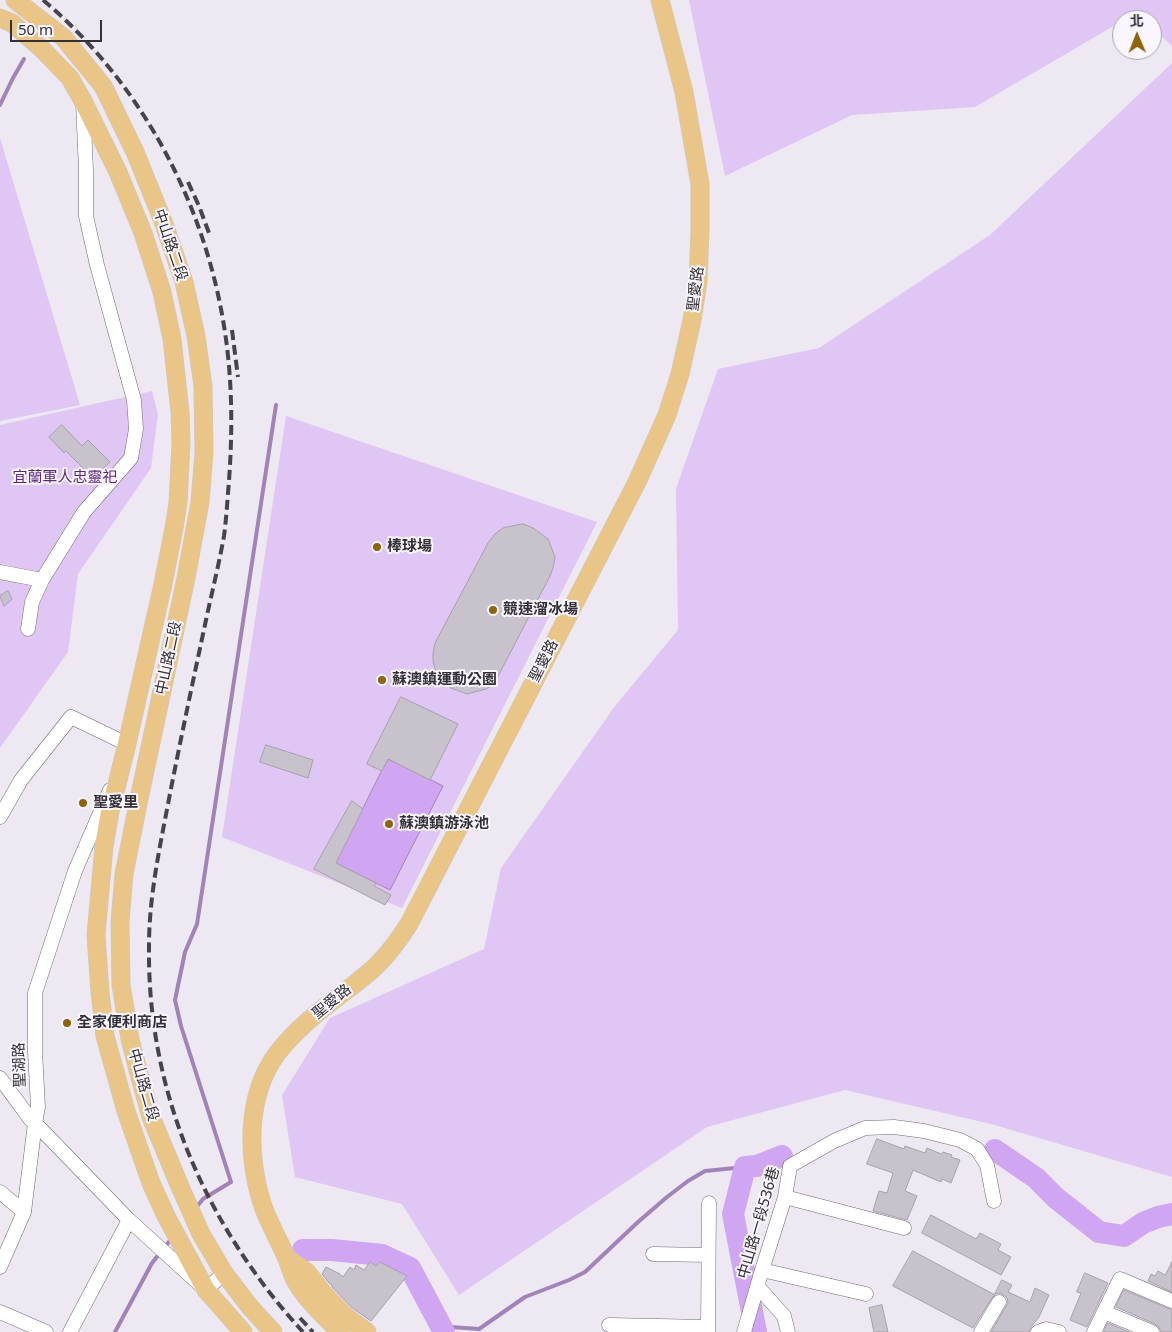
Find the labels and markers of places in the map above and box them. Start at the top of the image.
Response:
place label: 棒球場 [387,538,432,556]
marker: 棒球場 [371,541,383,553]
place label: 競速溜冰場 [503,601,578,619]
marker: 競速溜冰場 [487,604,499,616]
place label: 蘇澳鎮運動公園 [392,671,497,689]
marker: 蘇澳鎮運動公園 [376,674,388,686]
place label: 聖愛里 [93,794,138,812]
marker: 聖愛里 [77,797,89,809]
place label: 蘇澳鎮游泳池 [399,815,489,833]
marker: 蘇澳鎮游泳池 [383,818,395,830]
place label: 全家便利商店 [77,1014,167,1032]
marker: 全家便利商店 [61,1017,73,1029]

